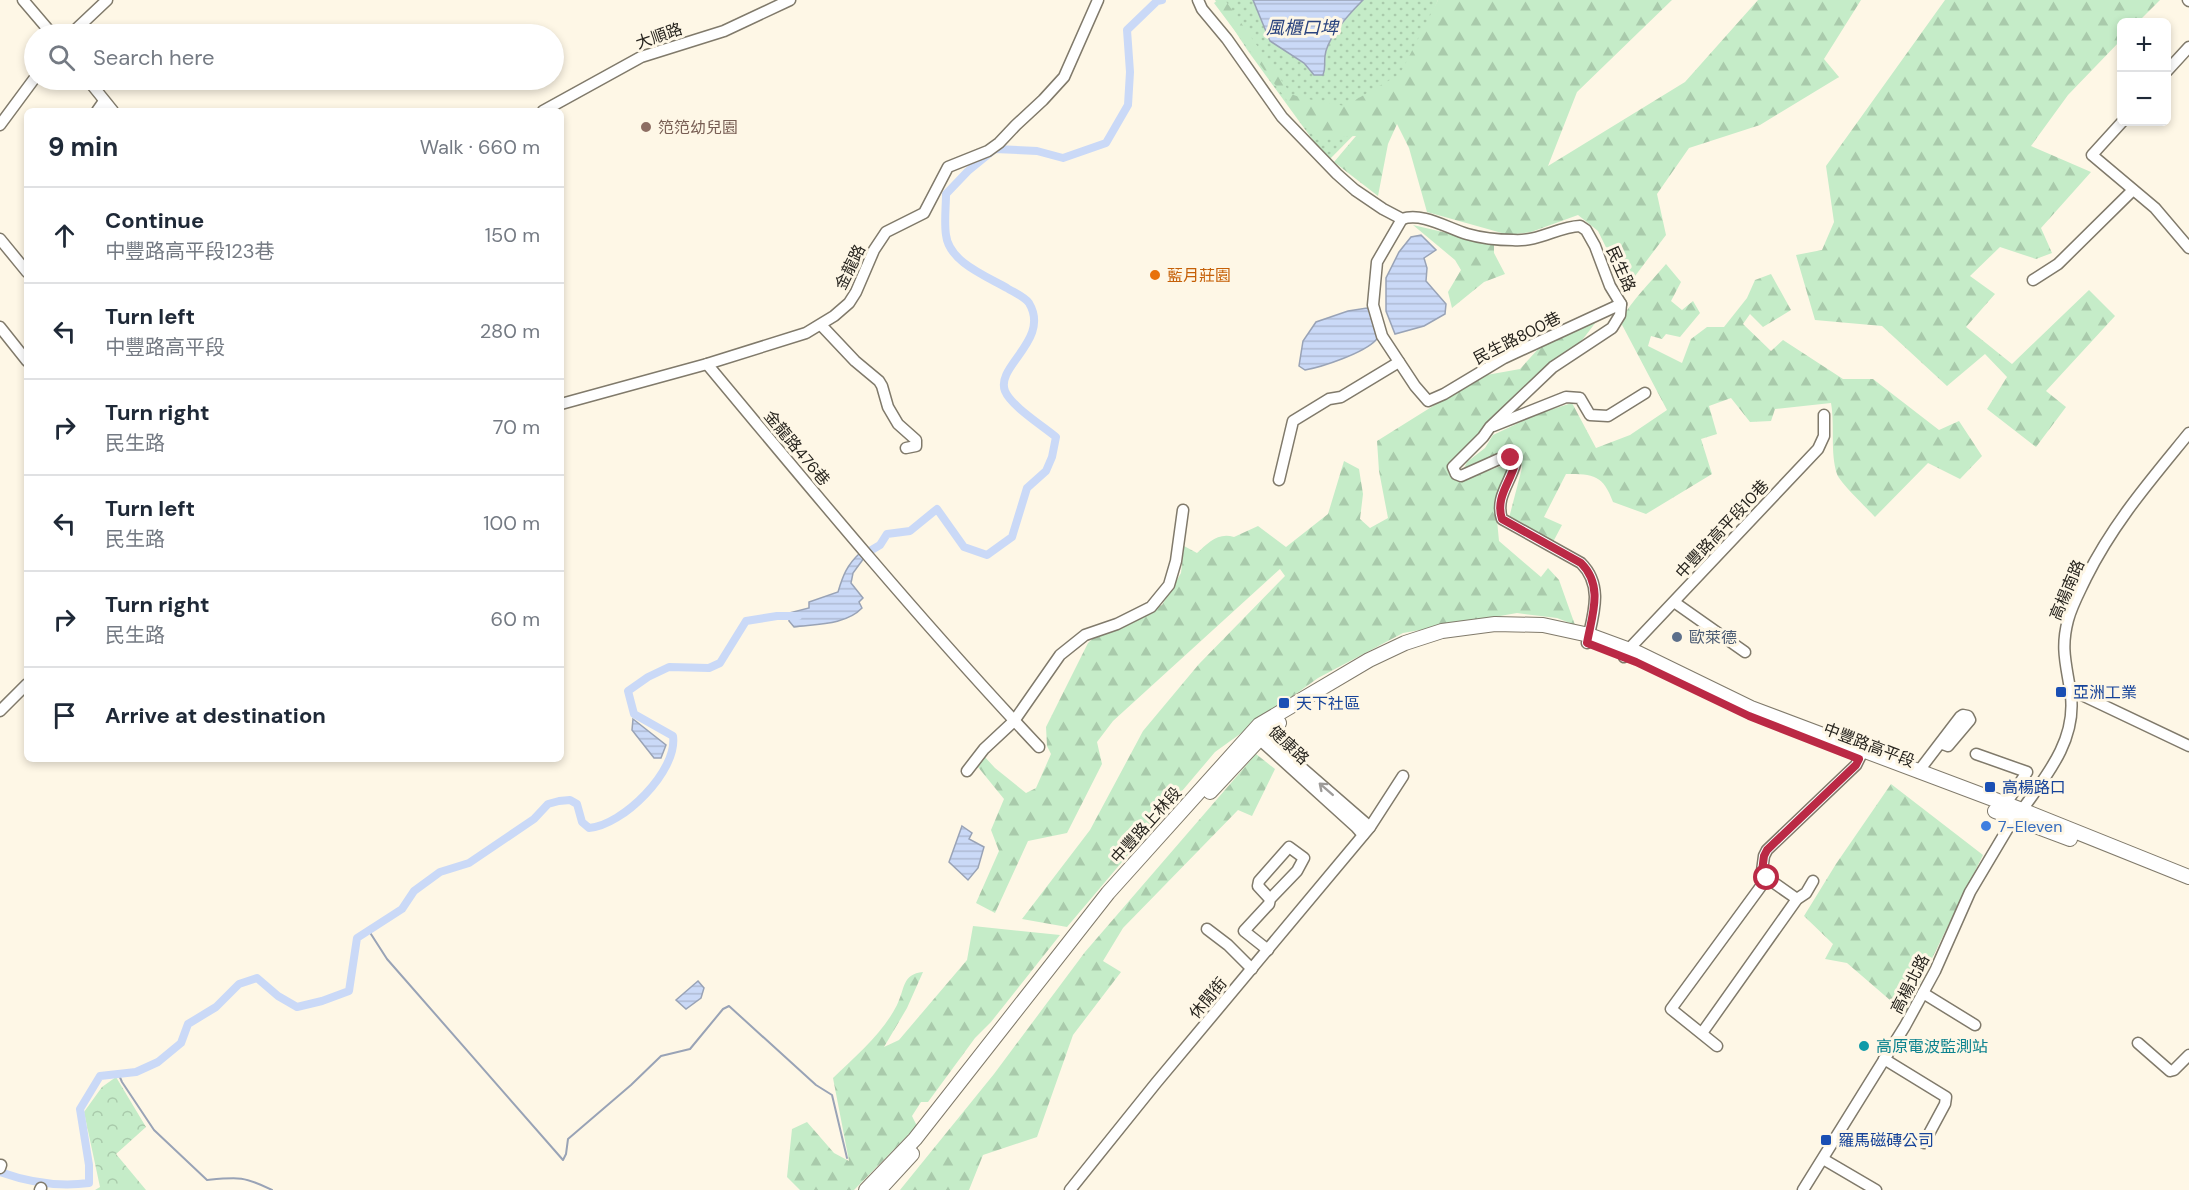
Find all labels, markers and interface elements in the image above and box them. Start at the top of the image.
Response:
water label: 風櫃口埤 [1266,16,1340,40]
street label: 大順路 [633,18,685,54]
map controls [2117,18,2171,126]
button: + [2117,18,2171,72]
search box [24,24,564,90]
icon: search [45,41,78,74]
text: Search here [93,43,214,72]
button: − [2117,72,2171,126]
place label: 笵笵幼兒園 [658,117,738,138]
marker: 笵笵幼兒園 [639,120,653,134]
text: 9 min [48,130,118,164]
text: Walk · 660 m [420,134,540,160]
text: Continue [105,206,204,235]
icon: ahead [48,219,81,252]
text: 150 m [485,222,540,248]
text: 中豐路高平段123巷 [105,238,275,264]
street label: 金龍路 [830,241,870,293]
street label: 民生路 [1602,243,1640,295]
place label: 藍月莊園 [1167,265,1231,286]
marker: 藍月莊園 [1148,268,1162,282]
text: Turn left [105,302,195,331]
street label: 民生路800巷 [1470,307,1564,369]
icon: left [48,315,81,348]
text: 280 m [480,318,540,344]
text: 中豐路高平段 [105,334,225,360]
text: Turn right [105,398,210,427]
street label: 金龍路476巷 [759,406,835,490]
icon: right [48,411,81,444]
text: 70 m [493,414,540,440]
text: 民生路 [105,430,165,456]
route end [1497,444,1523,470]
street label: 中豐路高平段10巷 [1671,475,1773,583]
text: Turn left [105,494,195,523]
icon: left [48,507,81,540]
text: 100 m [483,510,540,536]
text: 民生路 [105,526,165,552]
street label: 高楊南路 [2045,556,2089,624]
text: Turn right [105,590,210,619]
icon: right [48,603,81,636]
text: 60 m [491,606,540,632]
text: 民生路 [105,622,165,648]
place label: 歐萊德 [1689,627,1737,648]
marker: 歐萊德 [1670,630,1684,644]
place label: 亞洲工業 [2073,682,2137,703]
marker: 亞洲工業 [2054,685,2068,699]
place label: 天下社區 [1296,693,1360,714]
marker: 天下社區 [1277,696,1291,710]
icon: arrive [48,699,81,732]
text: Arrive at destination [105,701,326,730]
street label: 中豐路高平段 [1820,718,1918,772]
street label: 健康路 [1264,721,1314,769]
place label: 高楊路口 [2002,777,2066,798]
marker: 高楊路口 [1983,780,1997,794]
street label: 中豐路上林段 [1106,782,1186,868]
one-way arrow [1318,782,1334,795]
place label: 7-Eleven [1998,816,2062,837]
marker: 7-Eleven [1979,819,1993,833]
route start [1753,864,1779,890]
street label: 高楊北路 [1886,951,1934,1017]
street label: 休閒街 [1185,973,1231,1023]
place label: 高原電波監測站 [1876,1036,1988,1057]
marker: 高原電波監測站 [1857,1039,1871,1053]
place label: 羅馬磁磚公司 [1838,1130,1934,1151]
marker: 羅馬磁磚公司 [1819,1133,1833,1147]

